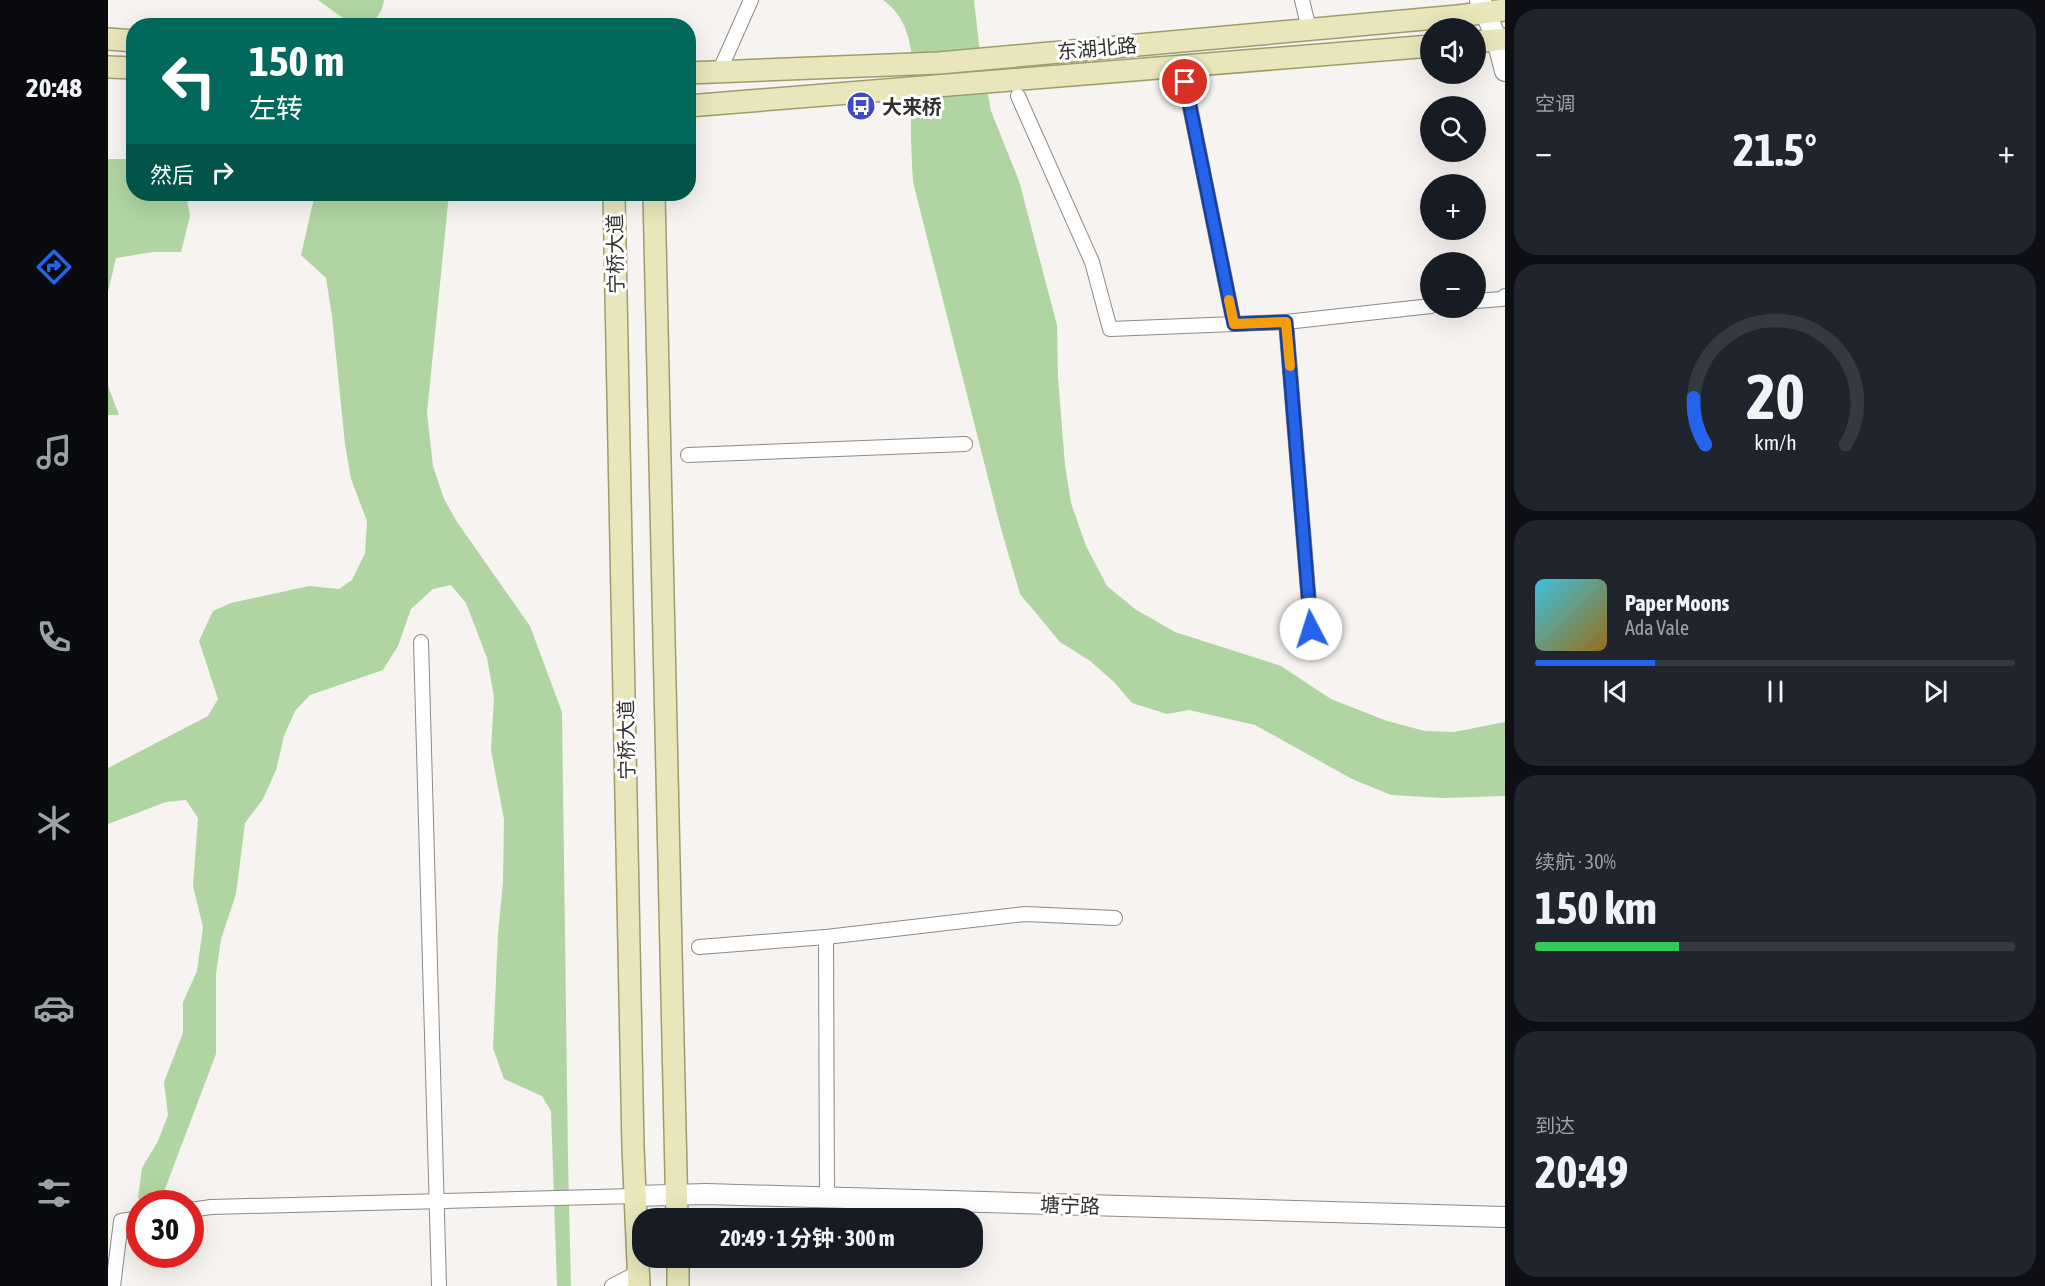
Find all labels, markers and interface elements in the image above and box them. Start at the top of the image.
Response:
map controls [1420,18,1486,318]
button: sound [1420,18,1486,84]
street label: 东湖北路 [1056,33,1138,63]
text: 150 m [249,37,344,85]
icon: left [150,42,228,120]
pin [1159,56,1210,107]
icon: arrive [1168,65,1201,98]
text: 20:48 [26,72,82,103]
bus stop icon: 大来桥 [845,90,877,122]
text: 空调 [1535,92,1575,115]
text: 左转 [249,93,303,124]
place label: 大来桥 [882,95,942,118]
button: search [1420,96,1486,162]
text: 21.5° [1733,124,1817,176]
text: − [1535,132,1552,170]
text: + [1998,132,2015,170]
icon: right [206,156,239,189]
text: 然后 [150,162,194,188]
button: + [1420,174,1486,240]
street label: 宁桥大道 [603,214,627,294]
icon: directions [33,246,75,288]
button: − [1420,252,1486,318]
text: 20 [1746,361,1804,432]
text: km/h [1754,430,1796,455]
icon: music [33,431,75,473]
text: Paper Moons [1625,590,1729,616]
position arrow [1279,597,1343,661]
icon: phone [33,616,75,658]
text: Ada Vale [1625,616,1689,639]
icon: previous [1599,675,1632,708]
icon: pause [1759,675,1792,708]
icon: next [1919,675,1952,708]
street label: 宁桥大道 [614,700,638,780]
icon: climate [33,802,75,844]
text: 续航 · 30% [1535,850,1616,873]
text: 150 km [1535,882,1657,934]
icon: car [33,987,75,1029]
text: 到达 [1535,1114,1575,1137]
text: 20:49 [1535,1146,1629,1198]
icon: filters [33,1172,75,1214]
speed limit sign: 30 [126,1190,204,1268]
street label: 塘宁路 [1040,1192,1100,1218]
text: 20:49 · 1 分钟 · 300 m [720,1225,895,1251]

